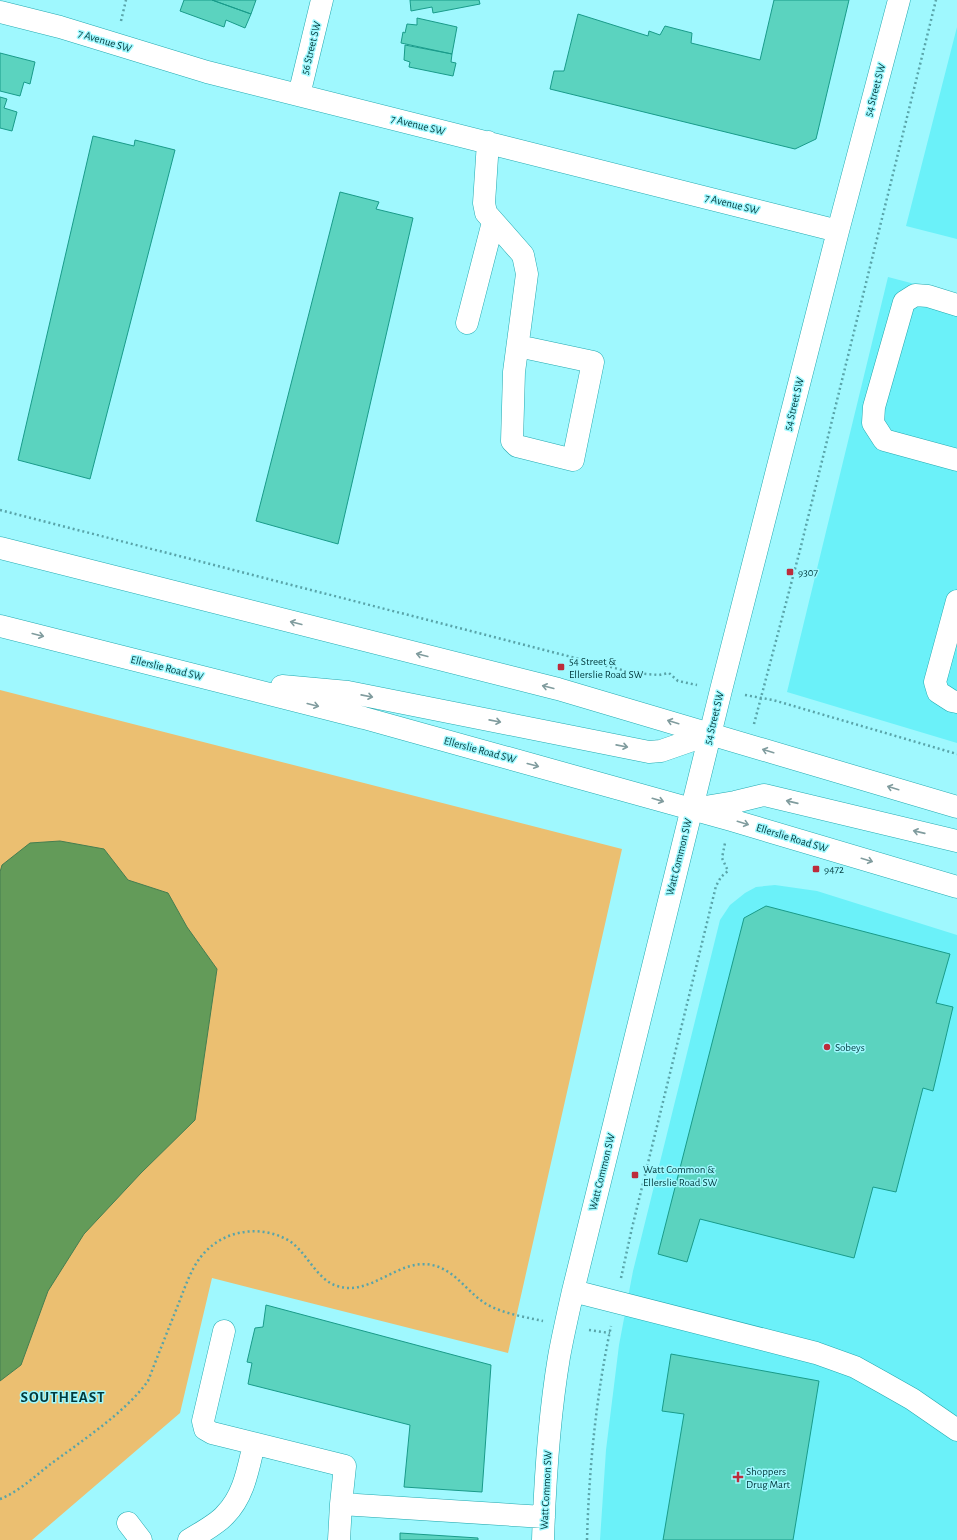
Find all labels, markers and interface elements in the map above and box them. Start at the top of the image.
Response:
street label: 56 Street SW [299,20,323,76]
street label: 7 Avenue SW [77,28,133,54]
street label: 54 Street SW [863,62,887,118]
street label: 7 Avenue SW [390,113,446,137]
street label: 7 Avenue SW [704,192,760,216]
street label: 54 Street SW [782,376,806,432]
marker: 9307 [785,567,795,577]
place label: 9307 [798,567,819,578]
one-way arrow [289,619,302,626]
one-way arrow [31,632,44,640]
one-way arrow [415,651,428,658]
street label: Ellerslie Road SW [130,654,205,682]
place label: 54 Street & Ellerslie Road SW [569,656,644,680]
marker: 54 Street & Ellerslie Road SW [556,662,566,672]
one-way arrow [541,682,554,690]
street label: 54 Street SW [702,690,726,746]
one-way arrow [360,692,373,700]
one-way arrow [306,702,319,709]
one-way arrow [488,717,501,725]
one-way arrow [666,718,679,725]
street label: Ellerslie Road SW [443,735,518,765]
one-way arrow [615,743,628,751]
one-way arrow [762,747,775,754]
one-way arrow [526,762,539,769]
one-way arrow [886,784,899,791]
one-way arrow [652,796,665,804]
one-way arrow [786,798,799,805]
street label: Watt Common SW [664,817,694,897]
one-way arrow [736,820,749,827]
street label: Ellerslie Road SW [755,822,829,854]
one-way arrow [913,827,926,835]
one-way arrow [861,857,874,864]
marker: 9472 [811,864,821,874]
place label: 9472 [824,864,844,875]
marker: Sobeys [822,1042,832,1052]
place label: Sobeys [835,1042,865,1053]
street label: Watt Common SW [587,1132,617,1212]
place label: Watt Common & Ellerslie Road SW [643,1164,718,1188]
marker: Watt Common & Ellerslie Road SW [630,1170,640,1180]
district label: SOUTHEAST [20,1390,106,1405]
street label: Watt Common SW [538,1450,554,1530]
place label: Shoppers Drug Mart [746,1466,791,1490]
marker: Shoppers Drug Mart [733,1472,743,1482]

